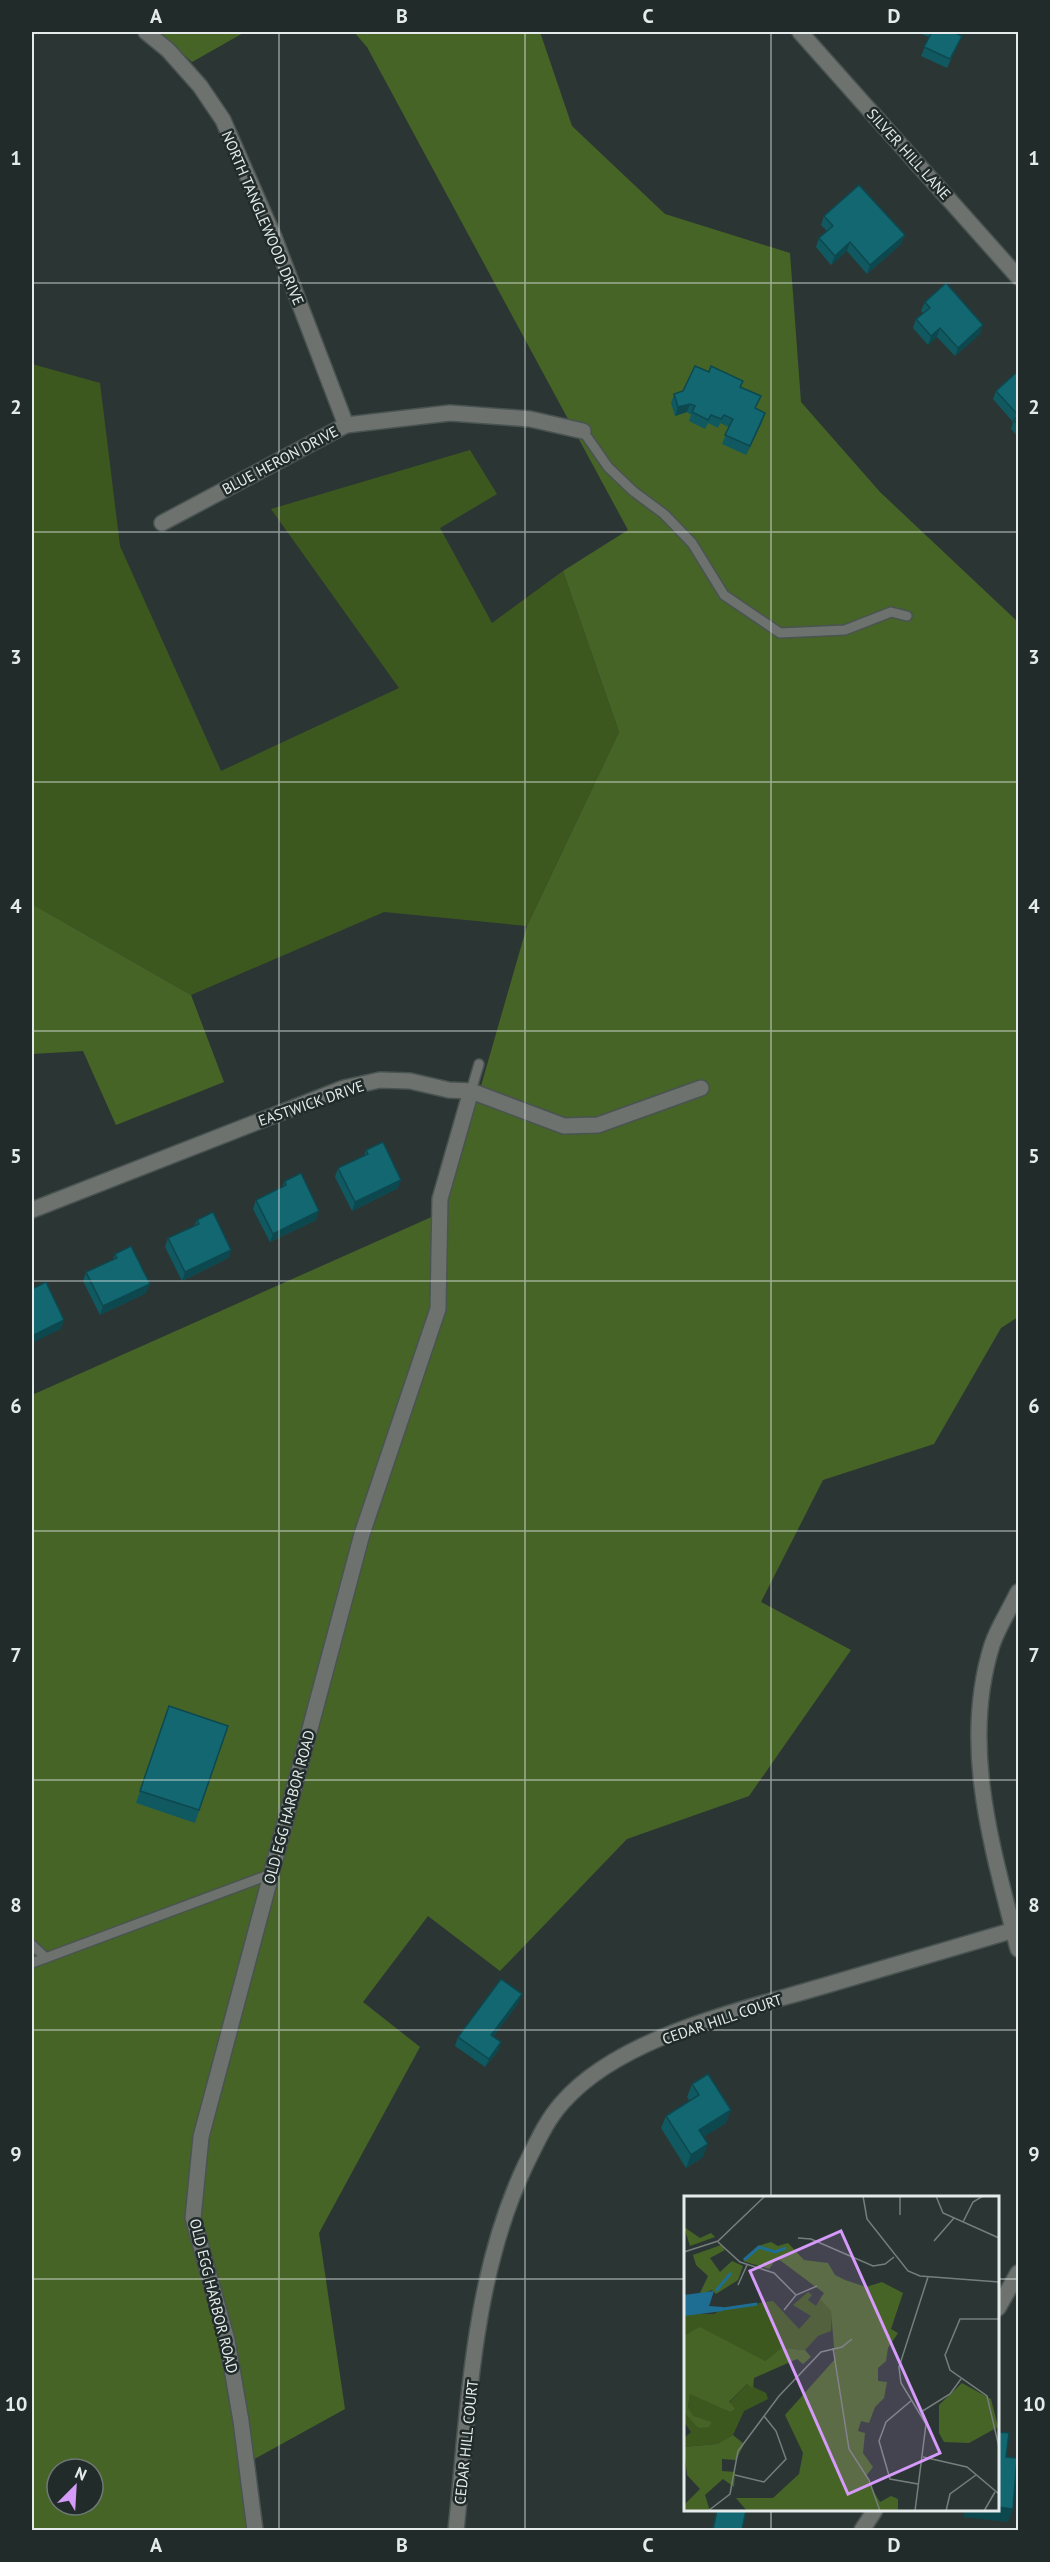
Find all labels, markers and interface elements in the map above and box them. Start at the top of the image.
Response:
text: A [150,3,163,29]
text: B [396,3,408,29]
text: C [642,3,654,29]
text: D [888,3,901,29]
street label: SILVER HILL LANE [863,105,955,203]
street label: NORTH TANGLEWOOD DRIVE [218,128,308,308]
text: 1 [10,145,22,171]
text: 1 [1028,145,1040,171]
text: 2 [10,394,22,420]
text: 2 [1028,394,1040,420]
street label: BLUE HERON DRIVE [219,421,341,499]
text: 3 [10,644,22,670]
text: 3 [1028,644,1040,670]
text: 4 [10,893,22,919]
text: 4 [1028,893,1040,919]
street label: EASTWICK DRIVE [256,1076,366,1130]
text: 5 [10,1143,22,1169]
text: 5 [1028,1143,1040,1169]
text: 6 [10,1393,22,1419]
text: 6 [1028,1393,1040,1419]
text: 7 [10,1642,22,1668]
text: 7 [1028,1642,1040,1668]
street label: OLD EGG HARBOR ROAD [259,1728,319,1886]
text: 8 [10,1892,22,1918]
text: 8 [1028,1892,1040,1918]
street label: CEDAR HILL COURT [660,1989,785,2048]
text: 9 [10,2141,22,2167]
text: 9 [1028,2141,1040,2167]
inset map [684,2196,999,2511]
street label: OLD EGG HARBOR ROAD [186,2217,242,2375]
street label: CEDAR HILL COURT [450,2378,482,2505]
text: 10 [5,2391,27,2417]
text: 10 [1023,2391,1045,2417]
north arrow [45,2457,105,2517]
text: N [72,2462,90,2485]
text: A [150,2532,163,2558]
text: B [396,2532,408,2558]
text: C [642,2532,654,2558]
text: D [888,2532,901,2558]

